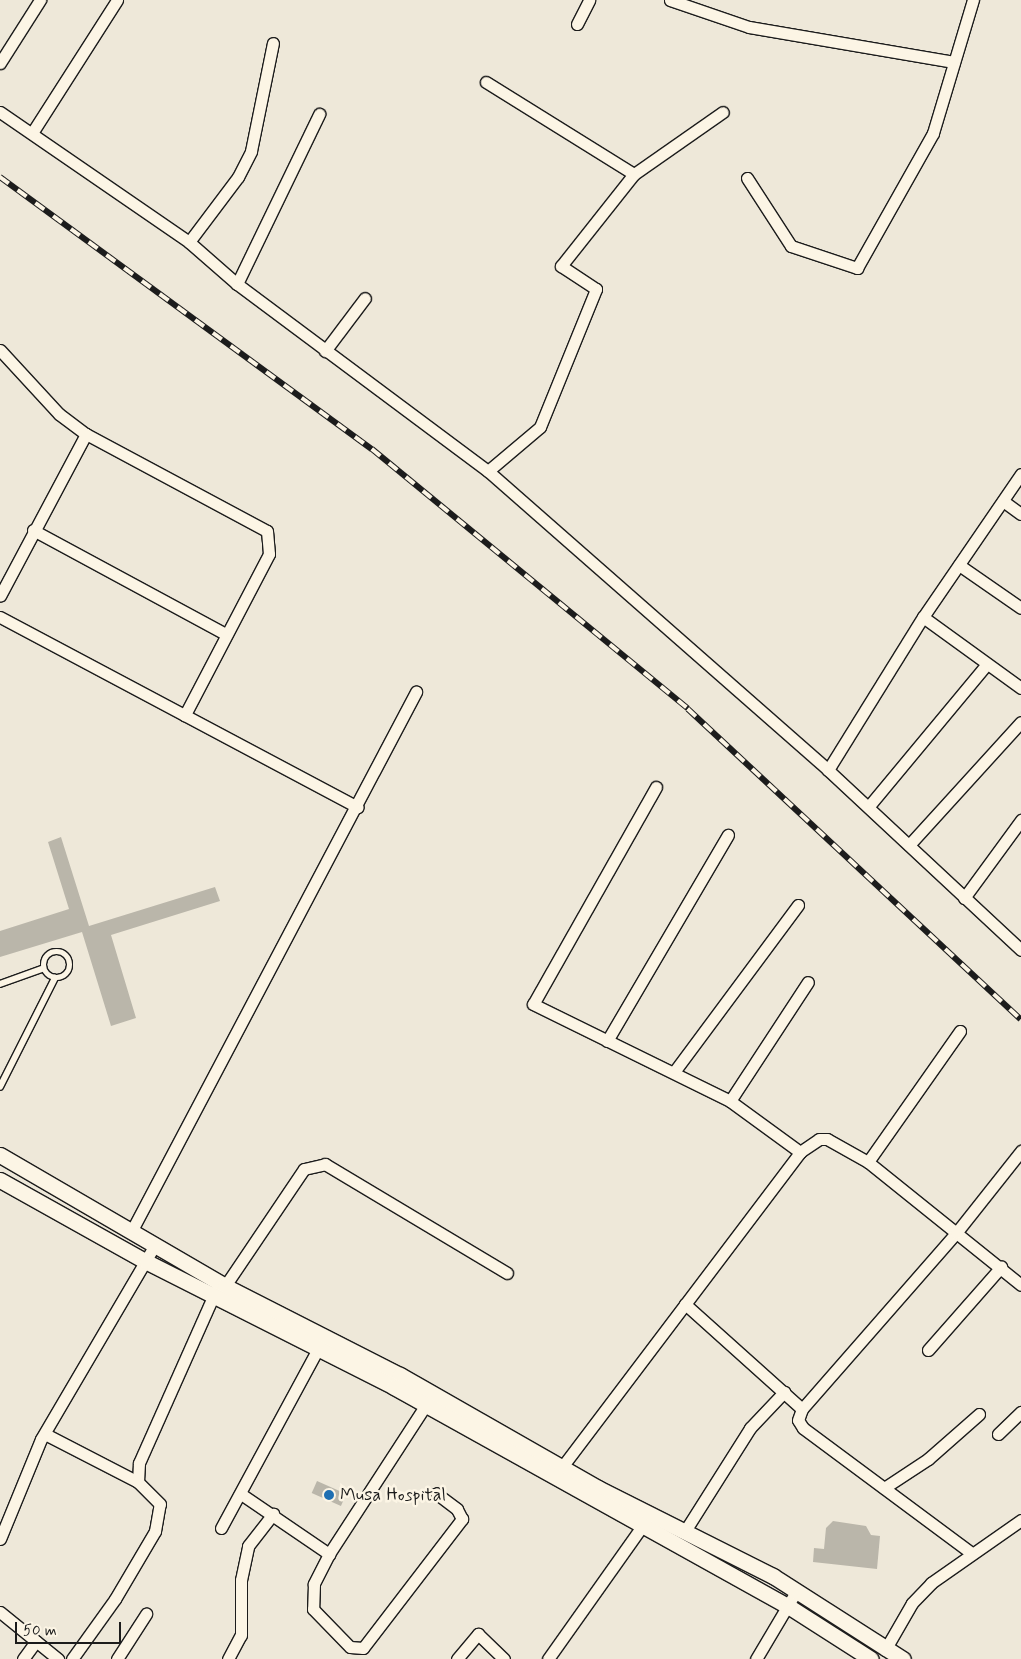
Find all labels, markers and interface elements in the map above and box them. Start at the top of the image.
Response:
place label: Musa Hospital [340,1484,450,1506]
marker: Musa Hospital [322,1488,336,1502]
scale bar [18,1612,124,1644]
text: 50 m [23,1621,57,1641]

